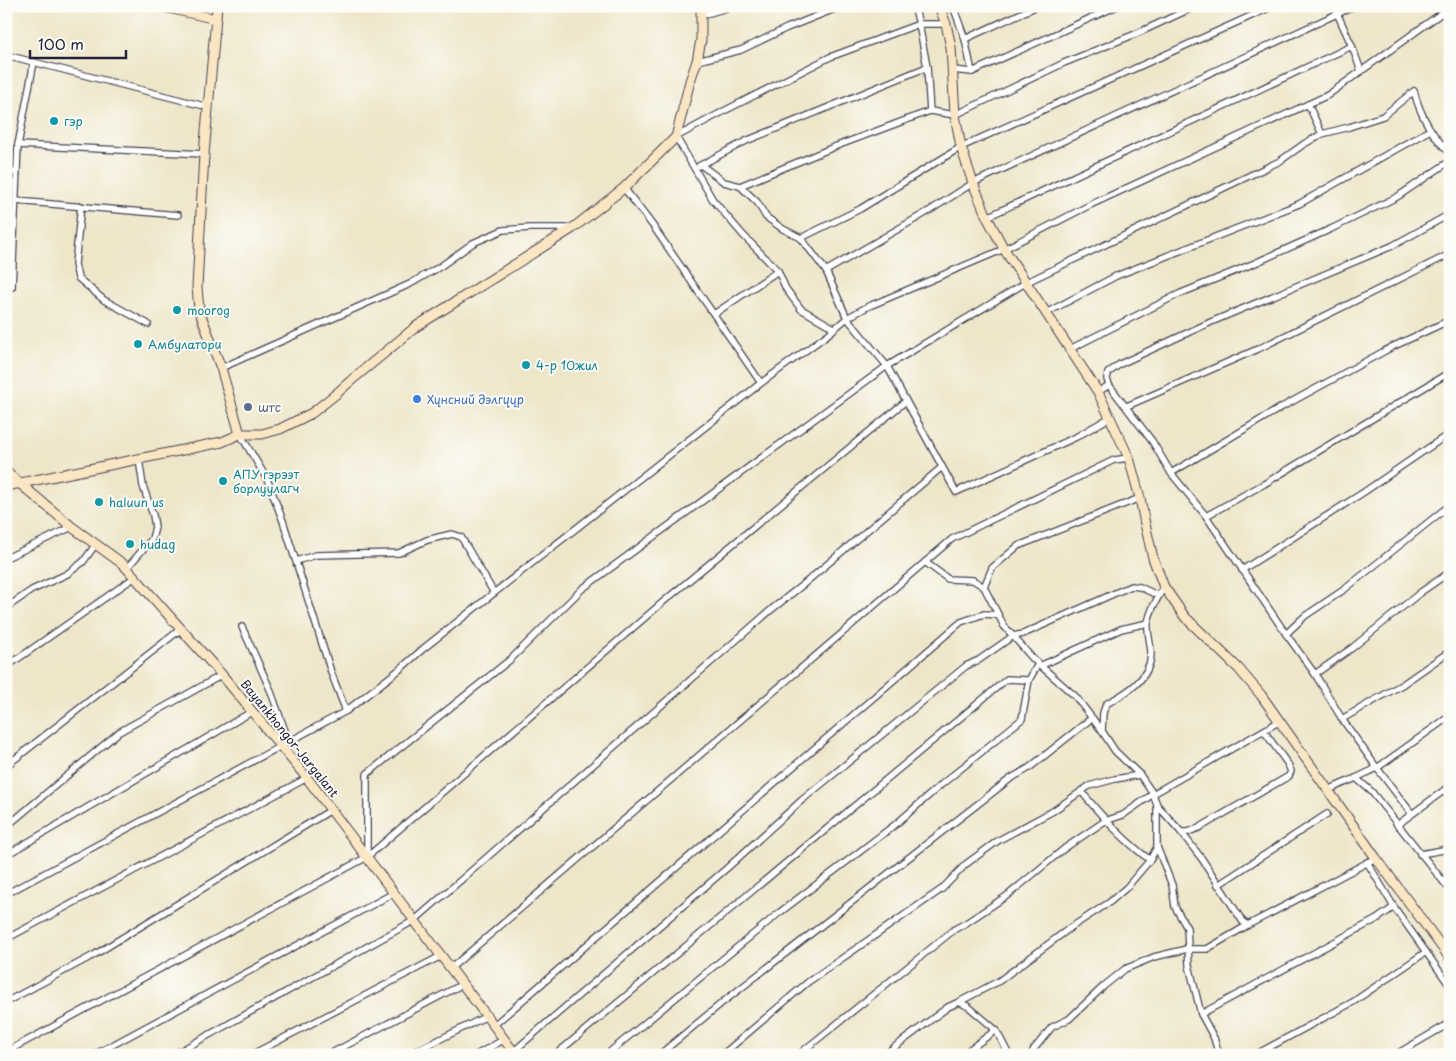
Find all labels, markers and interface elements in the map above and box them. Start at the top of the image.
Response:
scale bar [30,28,126,60]
text: 100 m [38,32,84,55]
place label: гэр [64,112,83,130]
marker: гэр [48,115,60,127]
place label: moorog [187,301,230,319]
marker: moorog [171,304,183,316]
place label: Амбулатори [148,335,222,353]
marker: Амбулатори [132,338,144,350]
place label: 4-р 10жил [536,356,598,374]
marker: 4-р 10жил [520,359,532,371]
place label: Хүнсний дэлгүүр [427,390,524,408]
marker: Хүнсний дэлгүүр [411,393,423,405]
place label: штс [258,398,281,416]
marker: штс [242,401,254,413]
place label: АПУ гэрээт борлуулагч [233,465,300,497]
marker: АПУ гэрээт борлуулагч [217,475,229,487]
place label: haluun us [109,493,165,511]
marker: haluun us [93,496,105,508]
place label: hudag [140,535,175,553]
marker: hudag [124,538,136,550]
street label: Bayankhongor-Jargalant [237,675,343,801]

